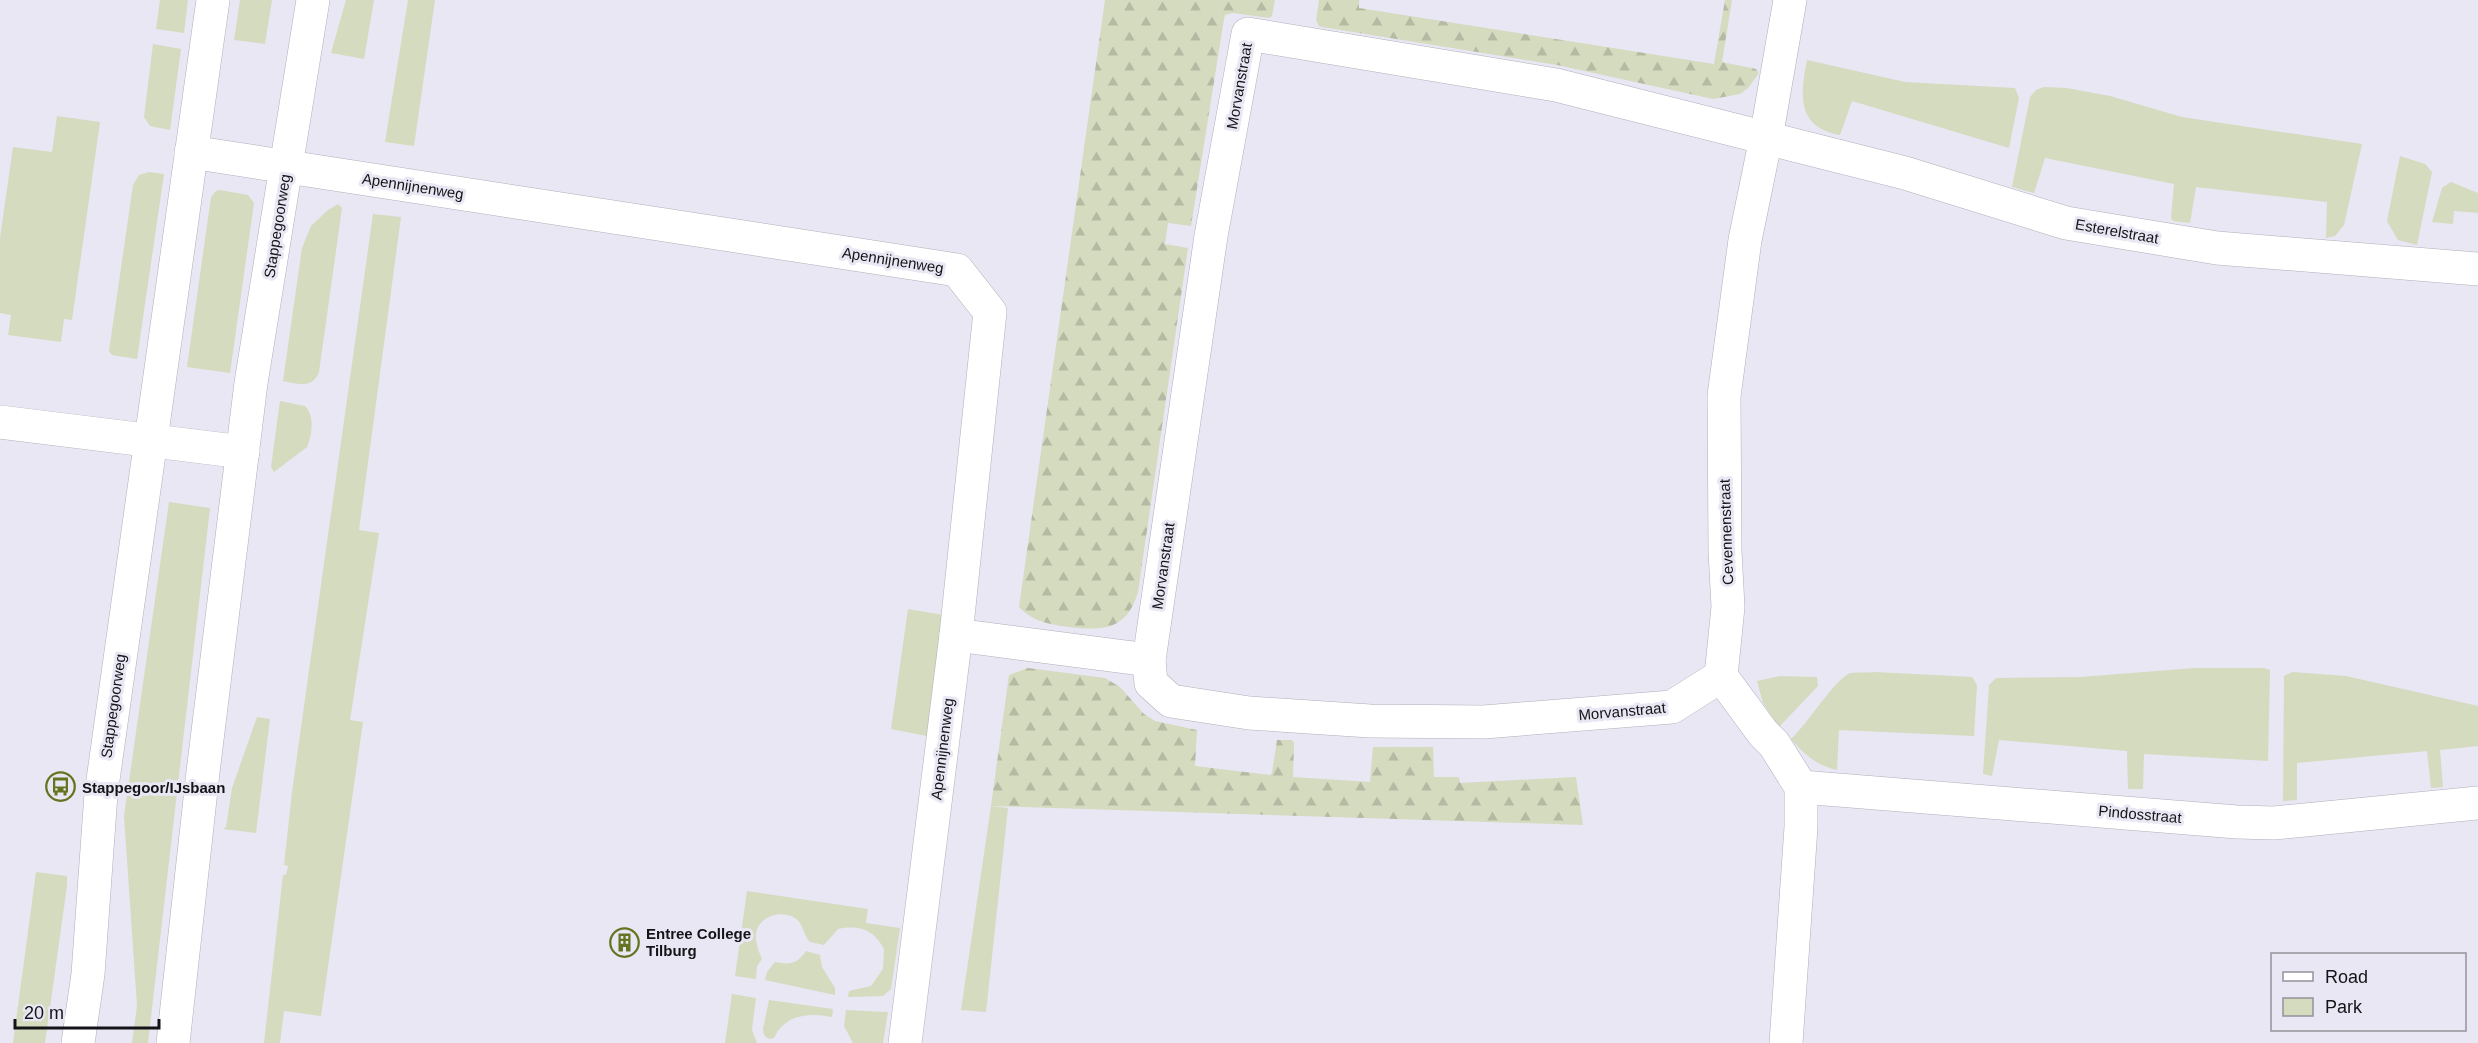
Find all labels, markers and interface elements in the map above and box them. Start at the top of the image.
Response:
street label: Morvanstraat [1223,41,1255,131]
street label: Apennijnenweg [361,170,465,202]
street label: Stappegoorweg [260,173,294,279]
street label: Esterelstraat [2074,215,2161,247]
street label: Apennijnenweg [841,244,945,276]
street label: Cevennenstraat [1716,478,1736,585]
street label: Morvanstraat [1148,521,1178,611]
street label: Stappegoorweg [97,653,129,759]
street label: Apennijnenweg [927,697,957,801]
street label: Morvanstraat [1578,699,1667,723]
bus stop icon: Stappegoor/IJsbaan [45,771,77,803]
place label: Stappegoor/IJsbaan [82,779,225,796]
street label: Pindosstraat [2098,802,2183,826]
place label: Entree College Tilburg [646,925,751,959]
building icon: Entree College Tilburg [609,926,641,958]
legend [2271,953,2466,1031]
text: Road [2325,967,2368,987]
scale bar [15,992,159,1030]
text: Park [2325,997,2363,1017]
text: 20 m [24,1003,64,1023]

